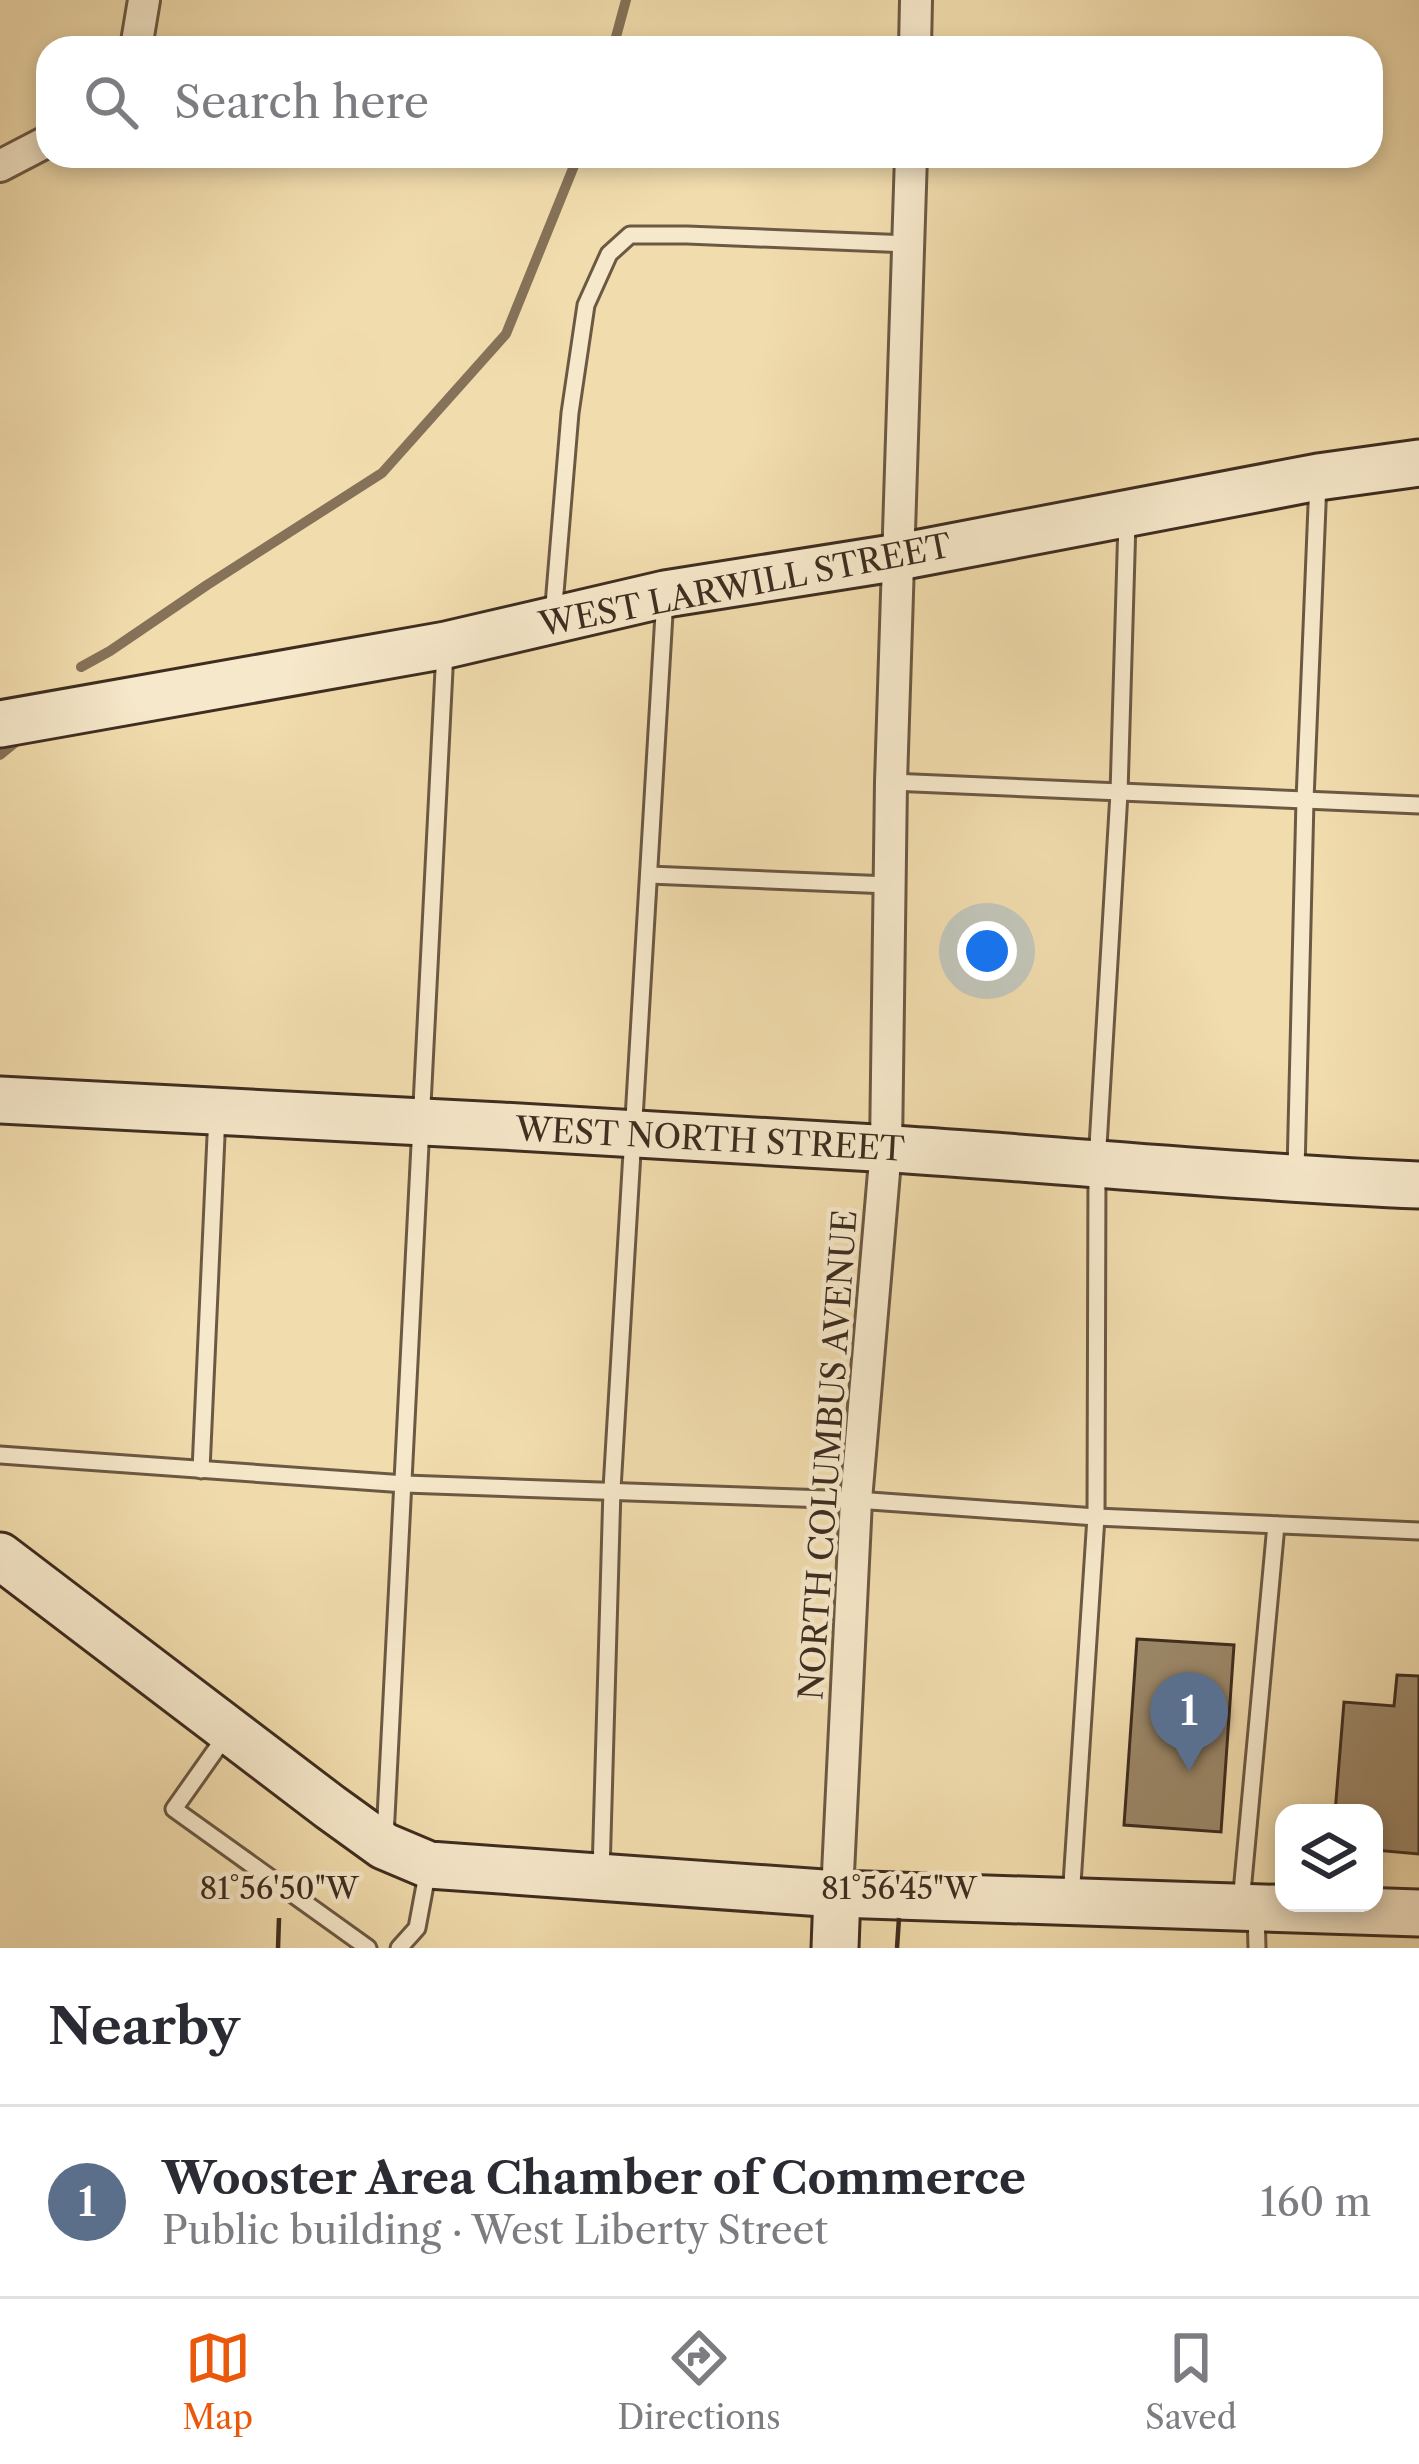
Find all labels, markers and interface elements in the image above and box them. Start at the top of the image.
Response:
search box [36,36,1383,168]
icon: search [78,69,144,135]
text: Search here [174,74,429,130]
street label: WEST LARWILL STREET [535,525,955,645]
your location [957,921,1017,981]
street label: WEST NORTH STREET [513,1108,906,1170]
street label: NORTH COLUMBUS AVENUE [790,1209,866,1701]
pin: 1 [1150,1672,1228,1771]
map controls [1275,1804,1383,1912]
button: layers [1275,1804,1383,1912]
text: 81°56'50"W [199,1870,360,1907]
text: 81°56'45"W [821,1870,978,1907]
text: Nearby [48,1995,240,2057]
text: Wooster Area Chamber of Commerce [162,2150,1026,2206]
text: 1 [78,2178,96,2226]
text: 160 m [1260,2178,1371,2226]
text: Public building · West Liberty Street [162,2206,828,2254]
tab: Map [182,2325,253,2438]
tab: Directions [618,2325,781,2438]
tab: Saved [1145,2325,1237,2438]

